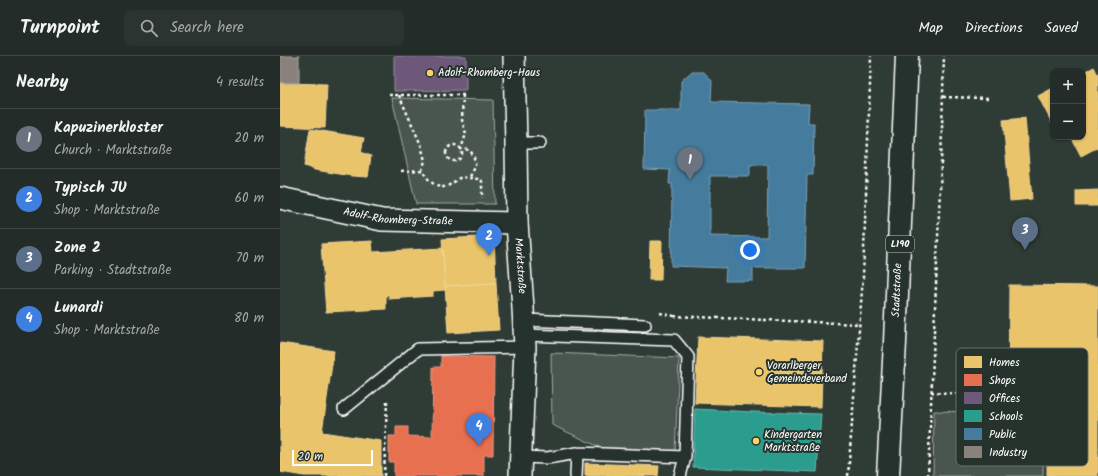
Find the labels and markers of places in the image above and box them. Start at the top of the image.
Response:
place label: Adolf-Rhomberg-Haus [438,64,541,82]
marker: Adolf-Rhomberg-Haus [425,68,435,78]
pin: 1 [677,147,703,180]
pin: 3 [1012,217,1038,250]
pin: 2 [476,223,502,256]
place label: Vorarlberger Gemeindeverband [767,357,847,388]
marker: Vorarlberger Gemeindeverband [754,367,764,377]
pin: 4 [466,413,492,446]
place label: Kindergarten Marktstraße [764,426,822,457]
marker: Kindergarten Marktstraße [751,436,761,446]

